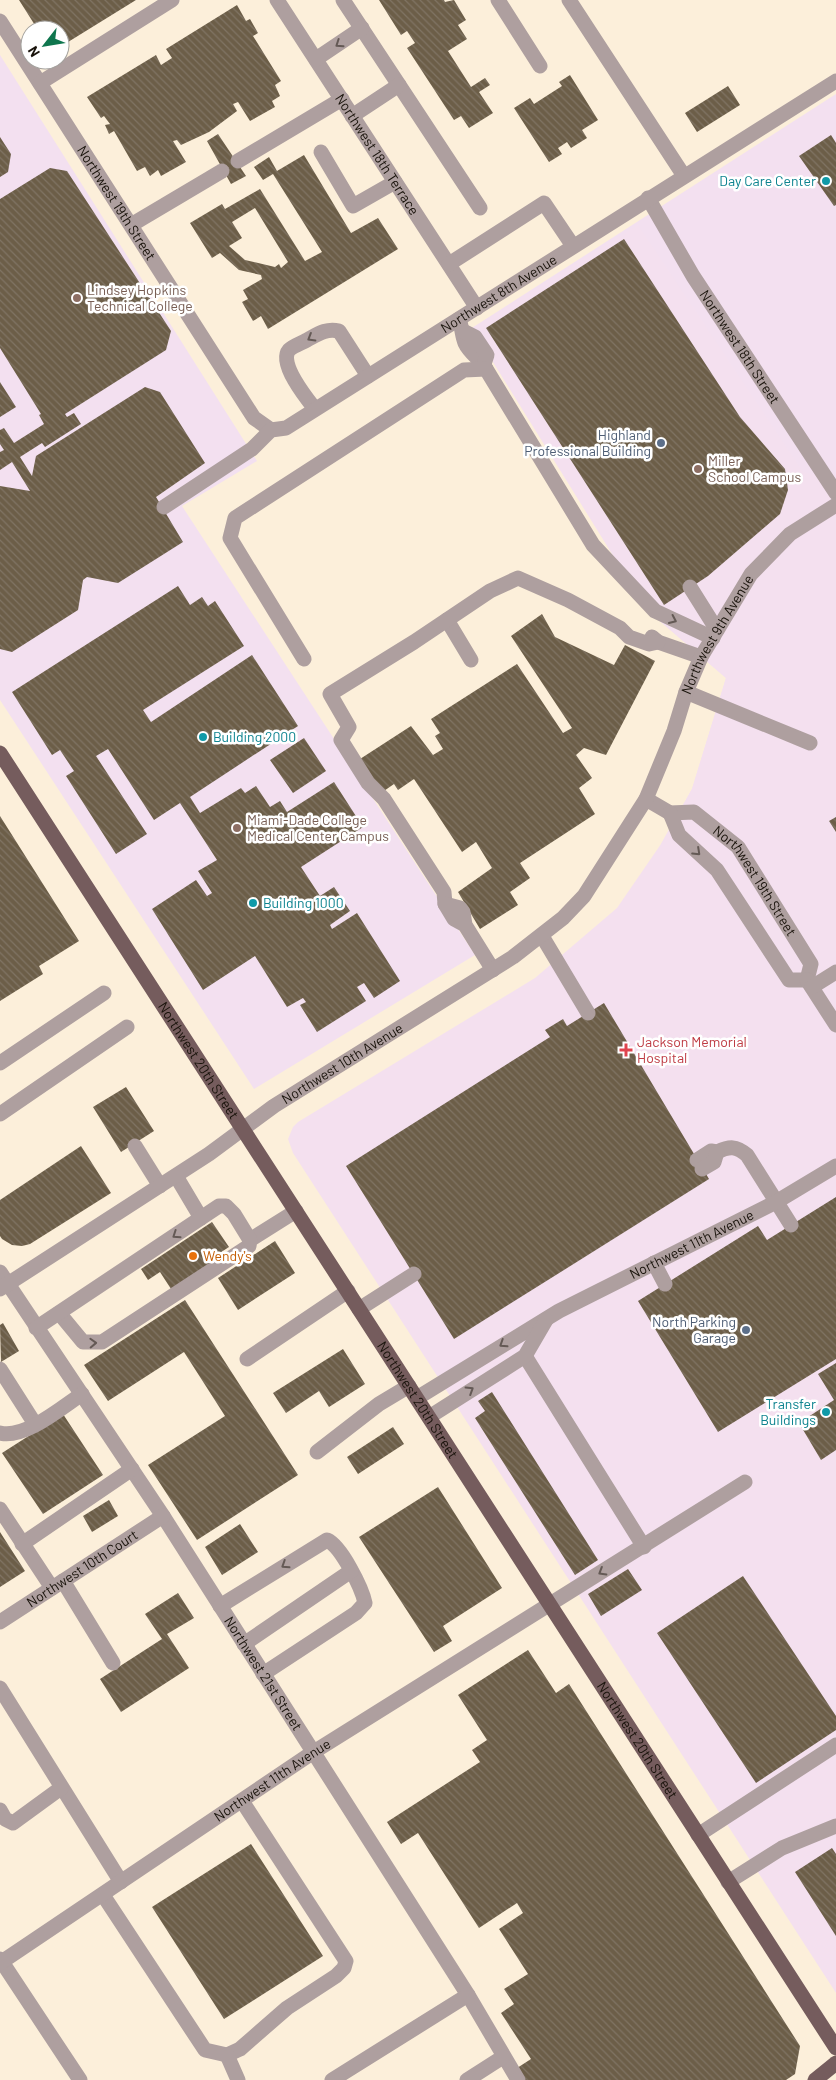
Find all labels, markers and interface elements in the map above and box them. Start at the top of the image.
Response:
north arrow [20,20,70,70]
one-way arrow [335,38,344,47]
text: N [24,44,43,60]
street label: Northwest 18th Terrace [332,90,423,218]
street label: Northwest 19th Street [74,142,160,263]
place label: Day Care Center [719,172,816,189]
marker: Day Care Center [820,175,832,187]
street label: Northwest 8th Avenue [437,250,560,336]
place label: Lindsey Hopkins Technical College [87,281,193,314]
street label: Northwest 18th Street [697,287,784,407]
marker: Lindsey Hopkins Technical College [71,292,83,304]
one-way arrow [308,331,317,341]
place label: Highland Professional Building [524,426,651,459]
marker: Highland Professional Building [655,437,667,449]
place label: Miller School Campus [708,452,802,485]
marker: Miller School Campus [692,463,704,475]
street label: Northwest 9th Avenue [677,571,757,697]
one-way arrow [668,613,677,624]
place label: Building 2000 [213,728,296,745]
marker: Building 2000 [197,731,209,743]
place label: Miami-Dade College Medical Center Campus [247,811,389,844]
marker: Miami-Dade College Medical Center Campus [231,822,243,834]
street label: Northwest 19th Street [710,822,800,939]
one-way arrow [692,846,701,855]
place label: Building 1000 [263,894,344,911]
marker: Building 1000 [247,897,259,909]
street label: Northwest 20th Street [155,998,243,1122]
street label: Northwest 10th Avenue [278,1019,406,1107]
place label: Jackson Memorial Hospital [637,1033,747,1066]
marker: Jackson Memorial Hospital [619,1043,633,1057]
street label: Northwest 11th Avenue [627,1206,756,1282]
one-way arrow [172,1229,181,1238]
place label: Wendy's [203,1247,252,1264]
marker: Wendy's [187,1250,199,1262]
place label: North Parking Garage [652,1313,736,1346]
marker: North Parking Garage [740,1324,752,1336]
one-way arrow [90,1337,98,1348]
one-way arrow [500,1337,509,1347]
street label: Northwest 20th Street [374,1338,462,1461]
one-way arrow [465,1387,474,1397]
place label: Transfer Buildings [760,1395,816,1428]
marker: Transfer Buildings [820,1406,832,1418]
street label: Northwest 10th Court [23,1526,141,1610]
one-way arrow [281,1558,290,1568]
one-way arrow [598,1565,607,1575]
street label: Northwest 21st Street [221,1613,306,1733]
street label: Northwest 20th Street [594,1678,682,1802]
street label: Northwest 11th Avenue [210,1735,333,1825]

